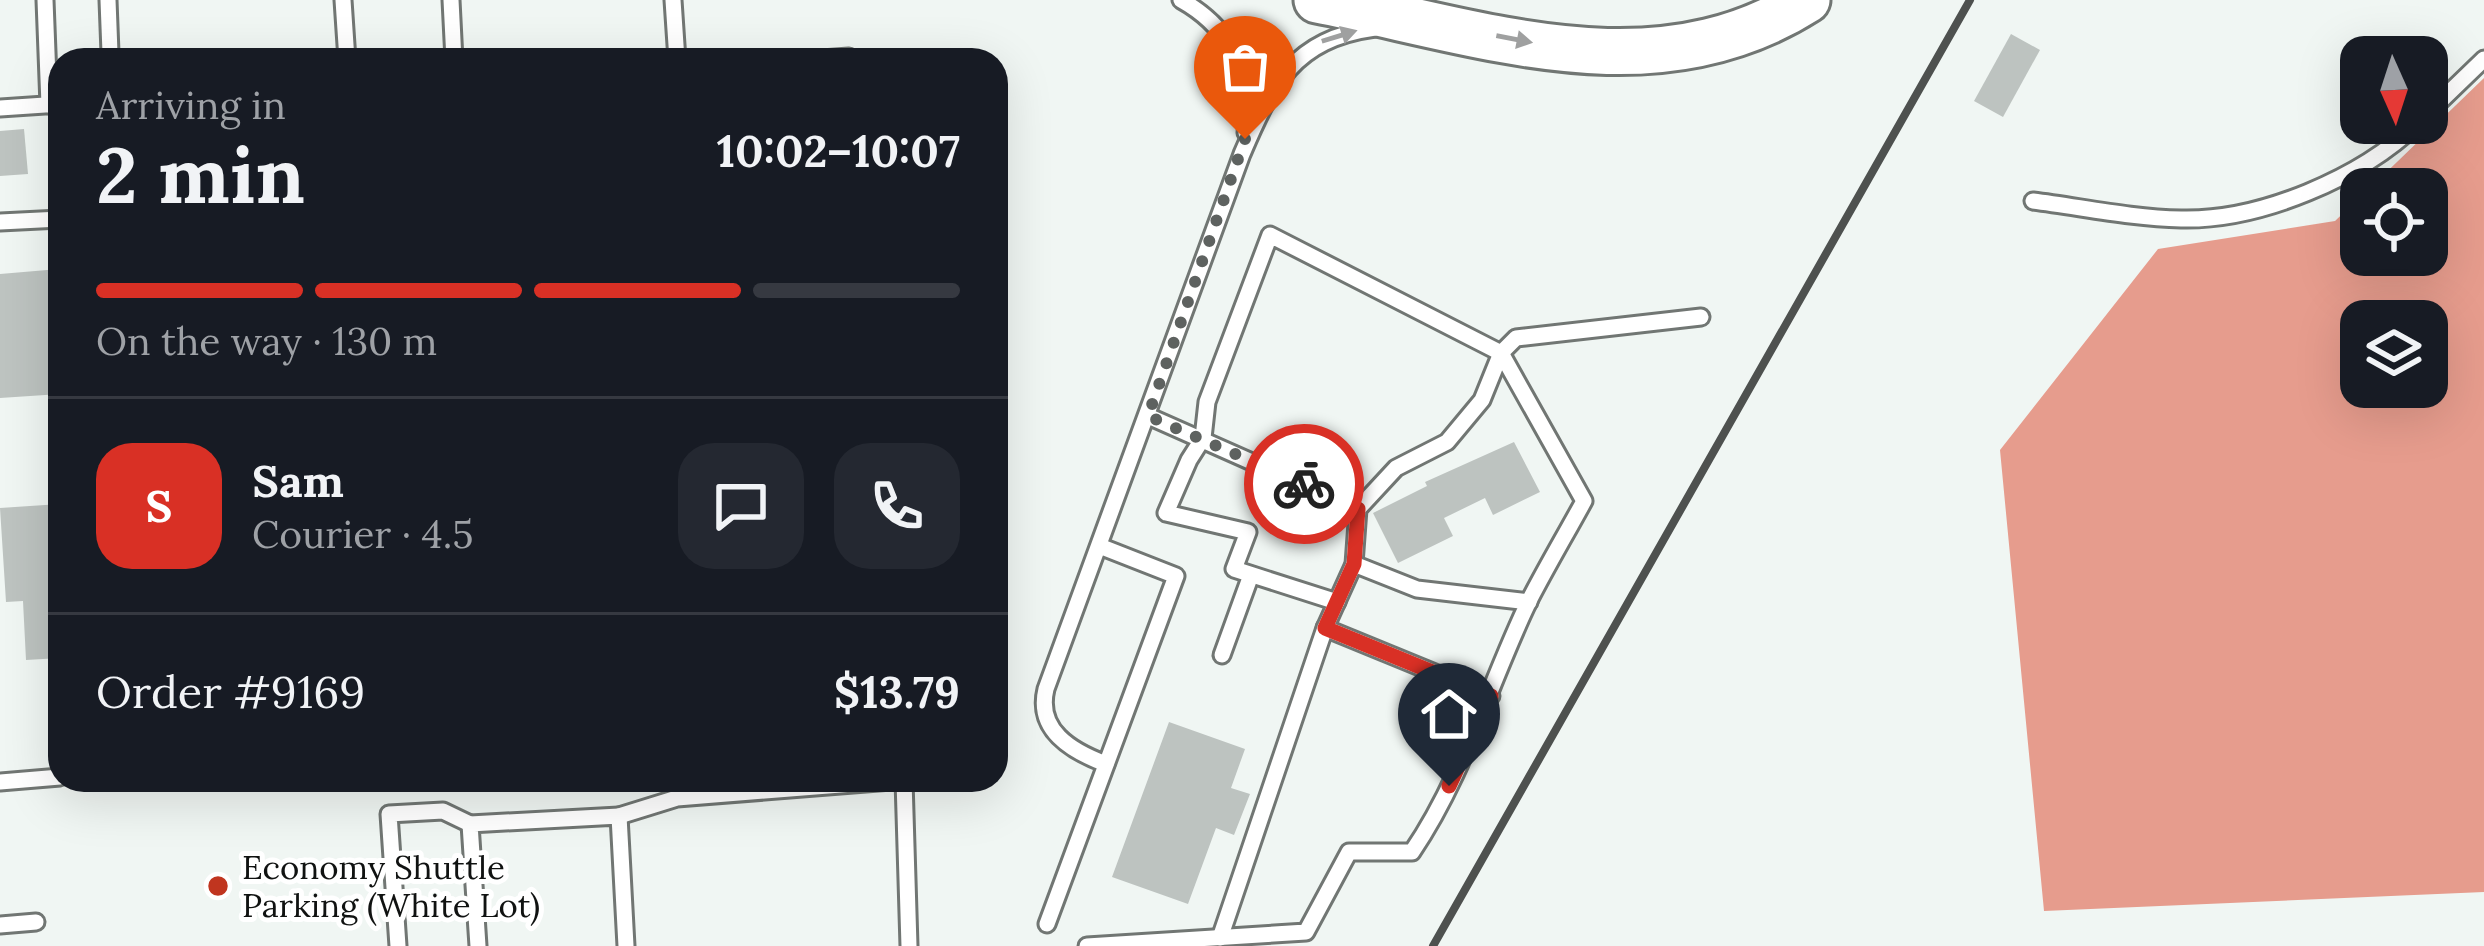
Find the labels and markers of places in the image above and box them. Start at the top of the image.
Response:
pin [1194,16,1296,139]
pin [1398,663,1500,786]
place label: Economy Shuttle Parking (White Lot) [242,846,540,926]
marker: Economy Shuttle Parking (White Lot) [205,873,231,899]

